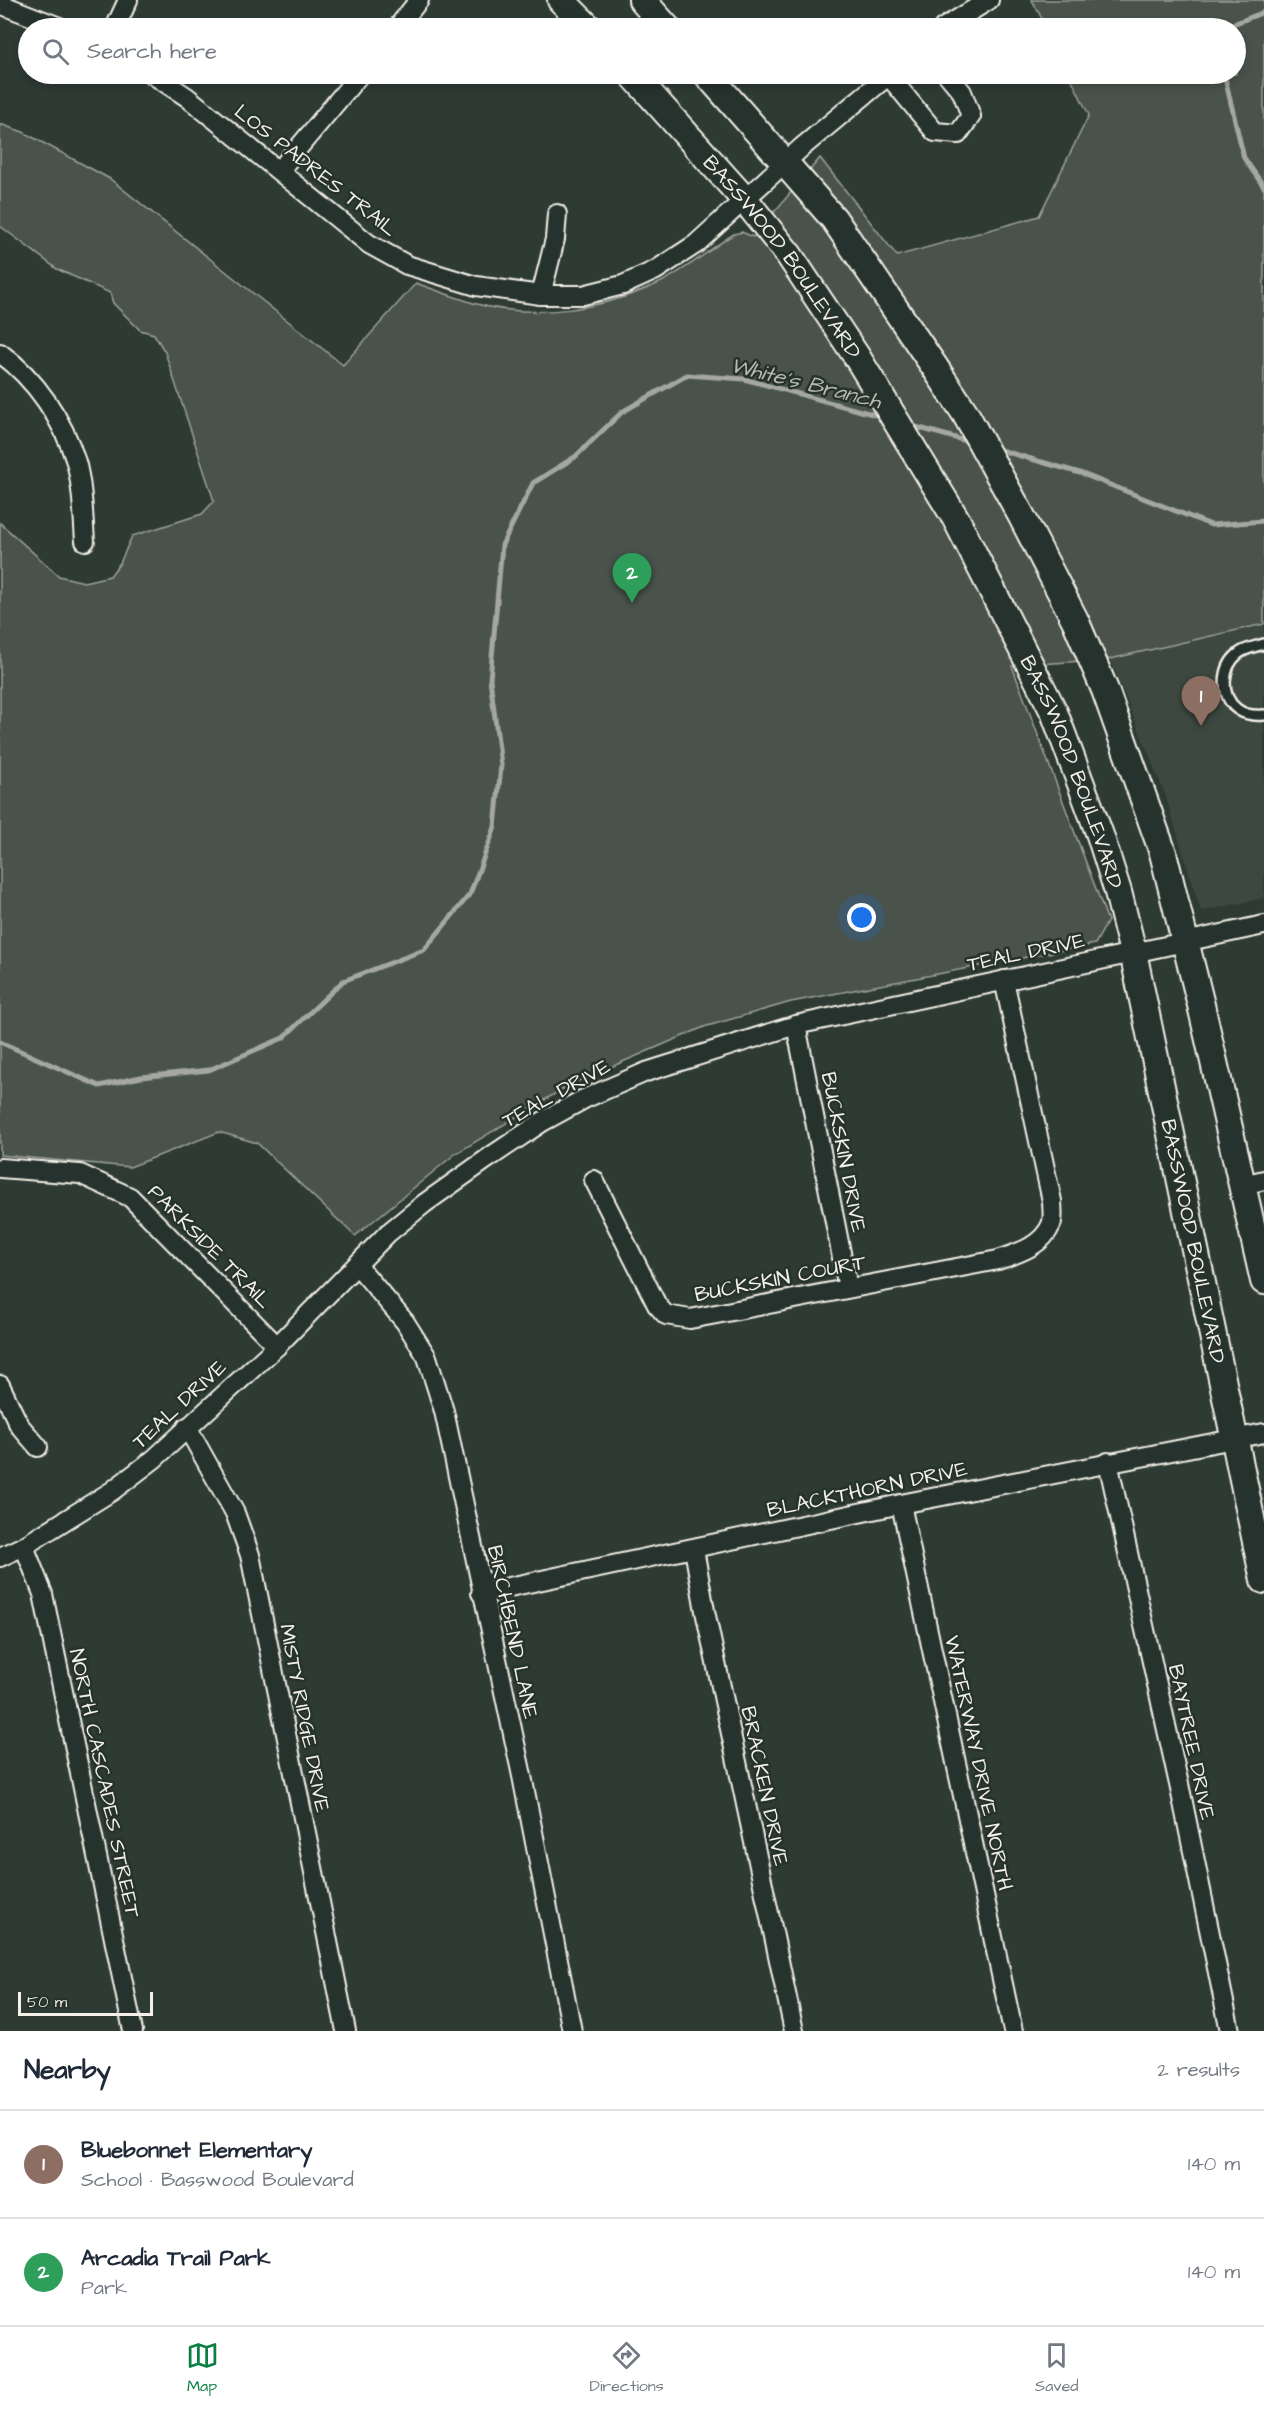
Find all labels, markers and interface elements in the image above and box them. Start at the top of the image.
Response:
search box [18,18,1246,84]
icon: search [39,35,72,68]
text: Search here [87,36,217,67]
street label: LOS PADRES TRAIL [228,98,404,244]
street label: BASSWOOD BOULEVARD [696,149,868,365]
water label: White's Branch [727,350,885,417]
pin: 2 [612,554,652,603]
street label: BASSWOOD BOULEVARD [1013,651,1130,893]
pin: 1 [1182,676,1220,726]
your location [847,903,876,932]
street label: TEAL DRIVE [965,926,1088,979]
street label: TEAL DRIVE [497,1052,616,1135]
street label: BUCKSKIN DRIVE [814,1070,873,1235]
street label: BASSWOOD BOULEVARD [1153,1117,1232,1366]
street label: PARKSIDE TRAIL [141,1178,279,1315]
street label: BUCKSKIN COURT [692,1247,869,1309]
street label: TEAL DRIVE [126,1353,233,1456]
street label: BLACKTHORN DRIVE [764,1454,971,1525]
street label: BIRCHBEND LANE [480,1543,545,1722]
street label: MISTY RIDGE DRIVE [272,1621,337,1815]
street label: WATERWAY DRIVE NORTH [937,1633,1020,1894]
street label: NORTH CASCADES STREET [62,1646,147,1921]
street label: BAYTREE DRIVE [1161,1662,1222,1823]
street label: BRACKEN DRIVE [733,1704,796,1869]
scale bar [18,1989,153,2016]
text: 50 m [27,1991,67,2013]
text: Nearby [24,2052,111,2088]
text: 2 results [1157,2056,1240,2084]
text: Bluebonnet Elementary [81,2135,312,2166]
text: 1 [42,2150,45,2178]
text: 140 m [1188,2150,1240,2178]
text: School · Basswood Boulevard [81,2166,354,2194]
text: Arcadia Trail Park [81,2243,270,2274]
text: 2 [38,2258,49,2286]
text: 140 m [1188,2258,1240,2286]
text: Park [81,2274,127,2302]
tab: Map [186,2339,219,2397]
tab: Directions [590,2339,664,2397]
tab: Saved [1035,2339,1078,2397]

